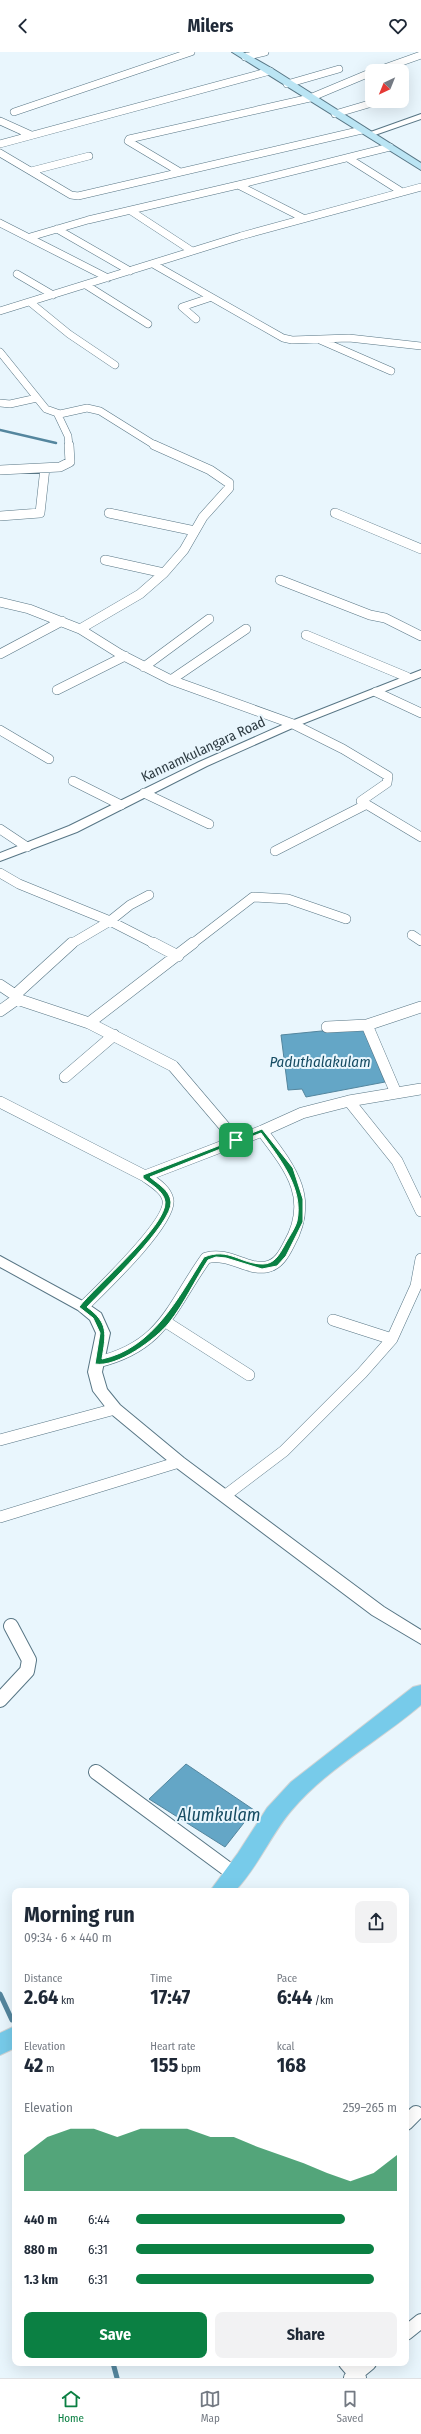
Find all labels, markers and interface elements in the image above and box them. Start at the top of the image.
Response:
icon: back [12,15,34,37]
text: Milers [188,15,233,37]
icon: heart [387,15,409,37]
north arrow [365,64,409,108]
map controls [365,64,409,108]
street label: Kannamkulangara Road [138,713,268,786]
water label: Paduthalakulam [269,1053,371,1071]
pin [219,1123,253,1157]
icon: arrive [225,1129,247,1151]
water label: Alumkulam [176,1804,261,1826]
text: Morning run [24,1901,135,1928]
button: share [355,1901,397,1943]
text: 09:34 · 6 × 440 m [24,1930,112,1945]
text: Distance [24,1972,63,1985]
text: Time [150,1972,172,1985]
text: Pace [277,1972,297,1985]
text: 2.64 [24,1985,58,2009]
text: 17:47 [150,1985,190,2009]
text: 6:44 [277,1985,312,2009]
text: km [58,1994,75,2007]
text: /km [312,1994,333,2007]
text: Elevation [24,2040,65,2053]
text: Heart rate [150,2040,196,2053]
text: kcal [277,2040,294,2053]
text: 42 [24,2053,43,2077]
text: 155 [150,2053,178,2077]
text: 168 [277,2053,306,2077]
text: m [43,2062,54,2075]
text: bpm [178,2062,201,2075]
text: Elevation [24,2100,73,2115]
text: 259–265 m [343,2100,397,2115]
text: 440 m [24,2212,57,2227]
text: 6:44 [88,2212,110,2227]
text: 880 m [24,2242,57,2257]
text: 6:31 [88,2242,108,2257]
text: 1.3 km [24,2272,58,2287]
text: 6:31 [88,2272,108,2287]
button: Save [24,2312,207,2358]
button: Share [215,2312,397,2358]
tab: Home [58,2388,84,2425]
tab: Map [199,2388,221,2425]
tab: Saved [336,2388,363,2425]

